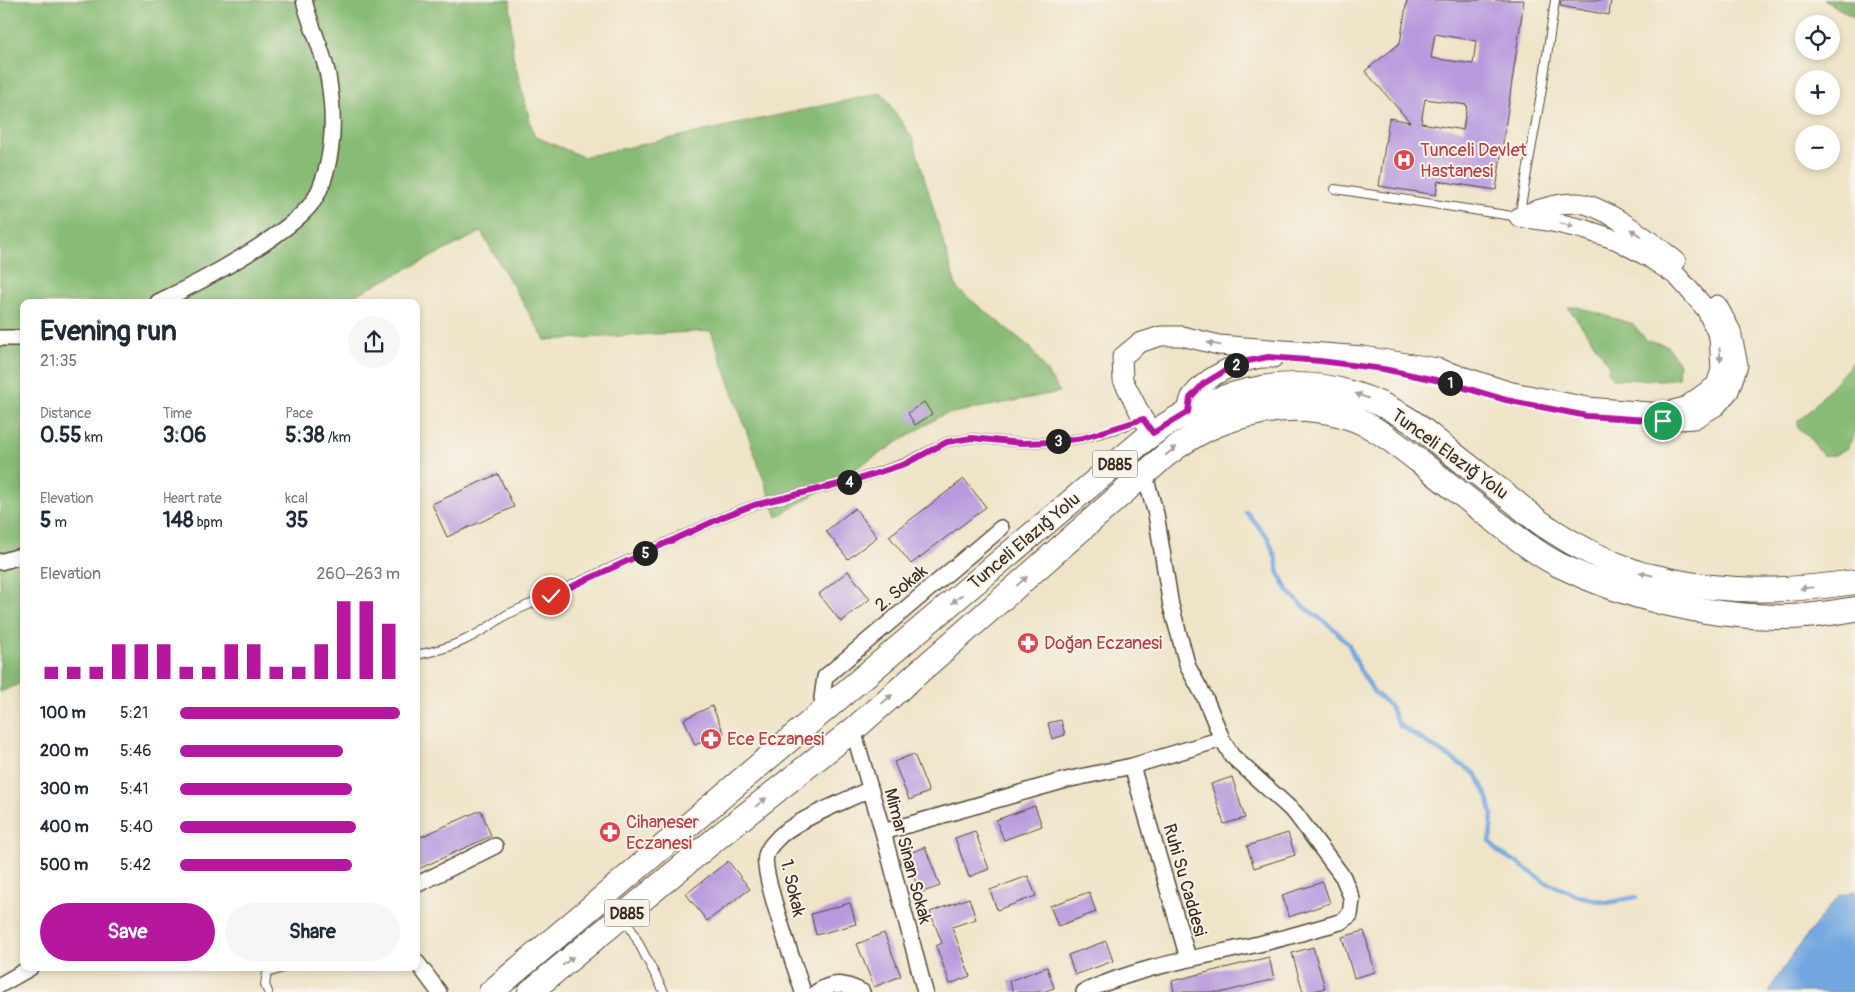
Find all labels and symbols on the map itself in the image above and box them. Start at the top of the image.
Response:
place label: Tunceli Devlet Hastanesi [1420,139,1528,183]
hospital icon: Tunceli Devlet Hastanesi [1392,148,1416,172]
one-way arrow [1560,221,1575,229]
one-way arrow [1629,228,1642,237]
one-way arrow [1206,339,1222,347]
one-way arrow [1717,347,1725,363]
pin: 2 [1224,352,1248,378]
pin: 1 [1438,370,1462,396]
one-way arrow [1355,392,1369,400]
pin [1642,400,1684,442]
street label: Tunceli Elazığ Yolu [1387,404,1513,505]
pin: 3 [1046,428,1070,454]
one-way arrow [1164,446,1178,456]
road number: D885 [1092,450,1138,478]
pin: 4 [836,470,862,494]
street label: Tunceli Elazığ Yolu [963,488,1085,595]
pin: 5 [632,540,658,566]
street label: 2. Sokak [870,560,933,617]
one-way arrow [1638,570,1653,578]
pin [530,575,572,617]
one-way arrow [1016,575,1029,586]
one-way arrow [1798,585,1814,593]
one-way arrow [950,593,963,604]
pharmacy icon: Doğan Eczanesi [1016,631,1040,655]
place label: Doğan Eczanesi [1044,632,1162,655]
one-way arrow [880,694,893,705]
pharmacy icon: Ece Eczanesi [699,727,723,751]
place label: Ece Eczanesi [727,728,824,751]
street label: Mimar Sinan Sokak [878,786,937,927]
one-way arrow [754,797,767,808]
place label: Cihaneser Eczanesi [626,811,700,855]
pharmacy icon: Cihaneser Eczanesi [598,820,622,844]
street label: Ruhi Su Caddesi [1157,821,1212,939]
street label: 1. Sokak [775,857,810,920]
road number: D885 [604,900,650,926]
one-way arrow [561,956,574,967]

